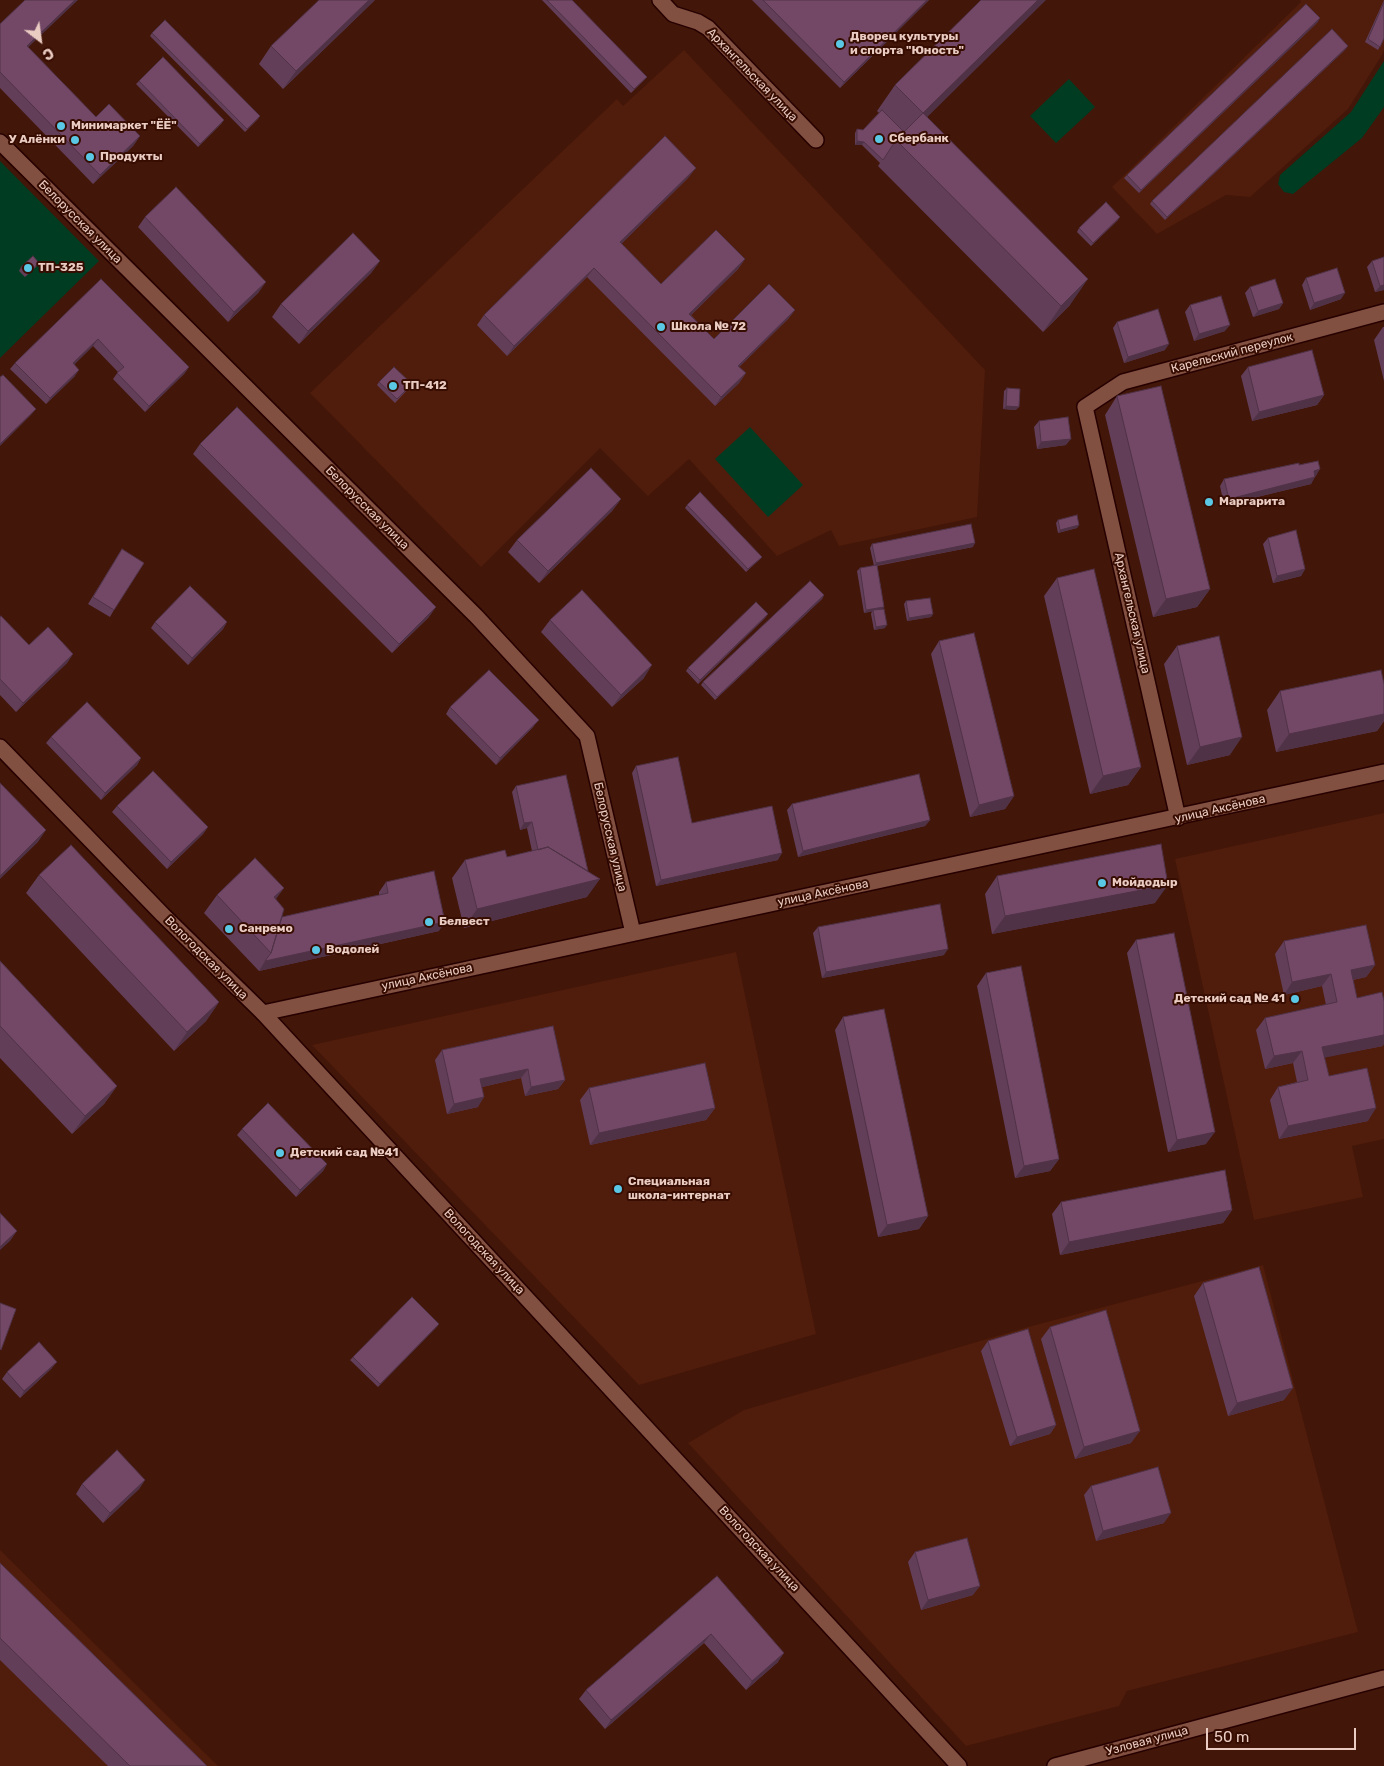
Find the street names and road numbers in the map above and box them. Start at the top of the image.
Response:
street label: Архангельская улица [704,25,800,125]
street label: Белорусская улица [35,177,125,267]
street label: Карельский переулок [1169,330,1295,376]
street label: Белорусская улица [322,463,412,553]
street label: Архангельская улица [1111,551,1153,675]
street label: Белорусская улица [590,781,630,893]
street label: улица Аксёнова [1173,792,1267,826]
street label: улица Аксёнова [776,876,870,910]
street label: Вологодская улица [162,914,250,1002]
street label: улица Аксёнова [380,960,474,994]
street label: Вологодская улица [441,1206,527,1298]
street label: Вологодская улица [716,1503,802,1595]
street label: Узловая улица [1104,1723,1190,1759]

